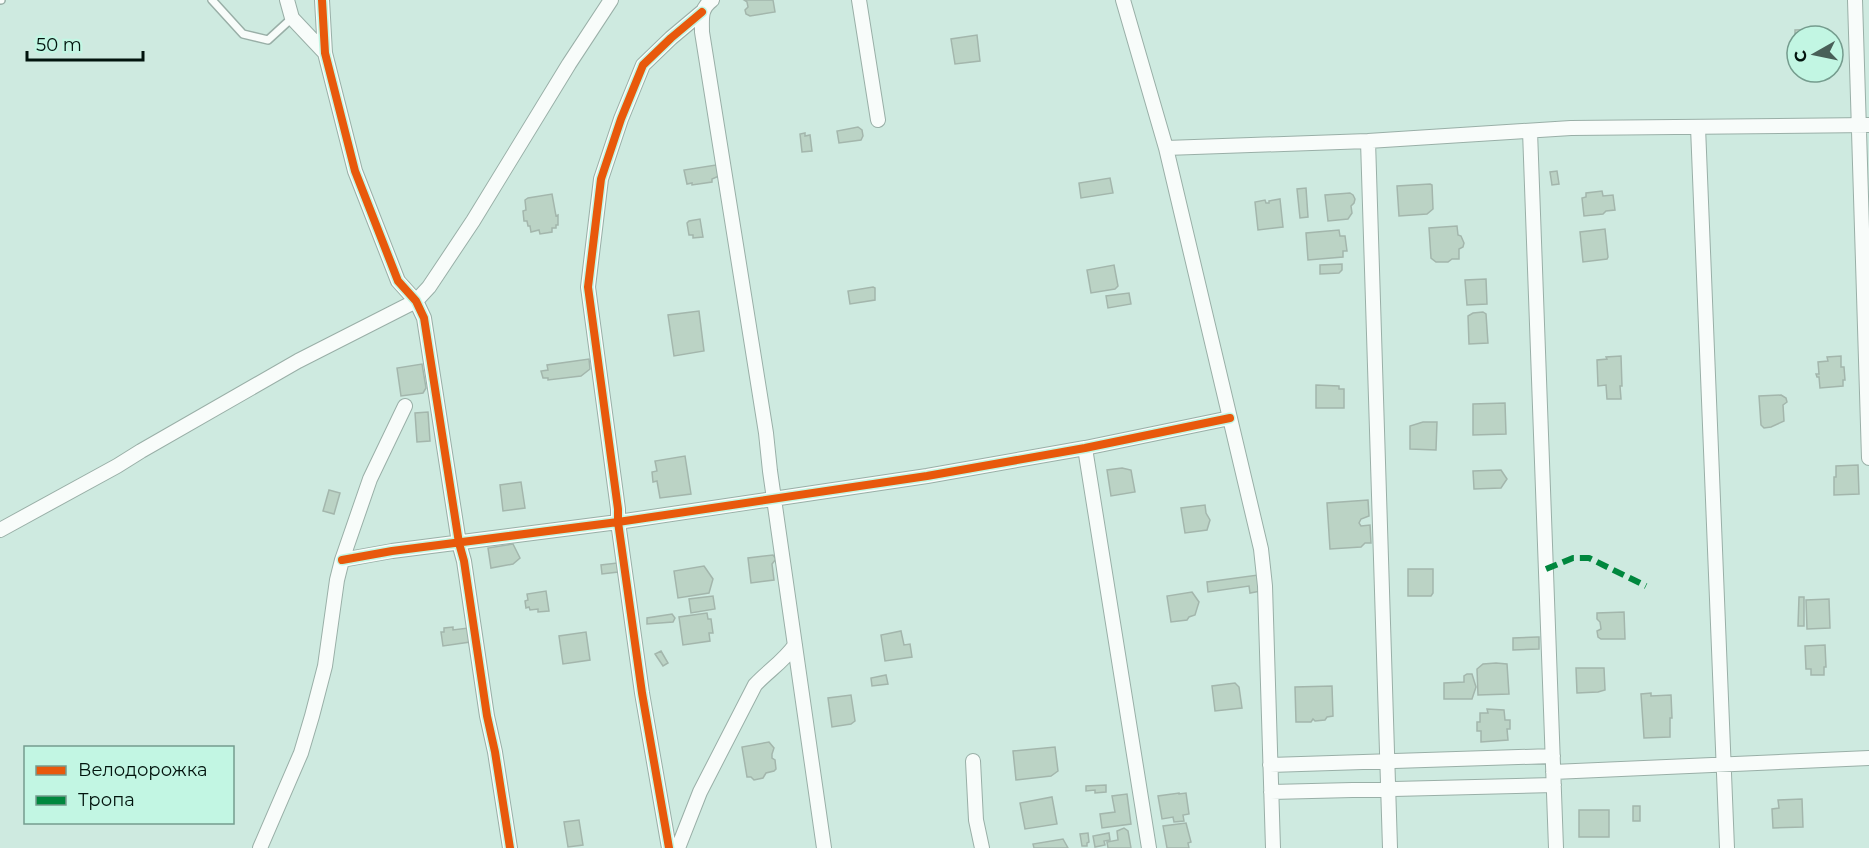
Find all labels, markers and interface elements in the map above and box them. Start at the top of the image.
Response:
scale bar [27,24,142,62]
north arrow [1785,24,1845,84]
text: 50 m [36,34,82,56]
text: С [1790,49,1811,63]
legend [24,746,234,824]
text: Велодорожка [78,759,207,781]
text: Тропа [78,789,135,811]

